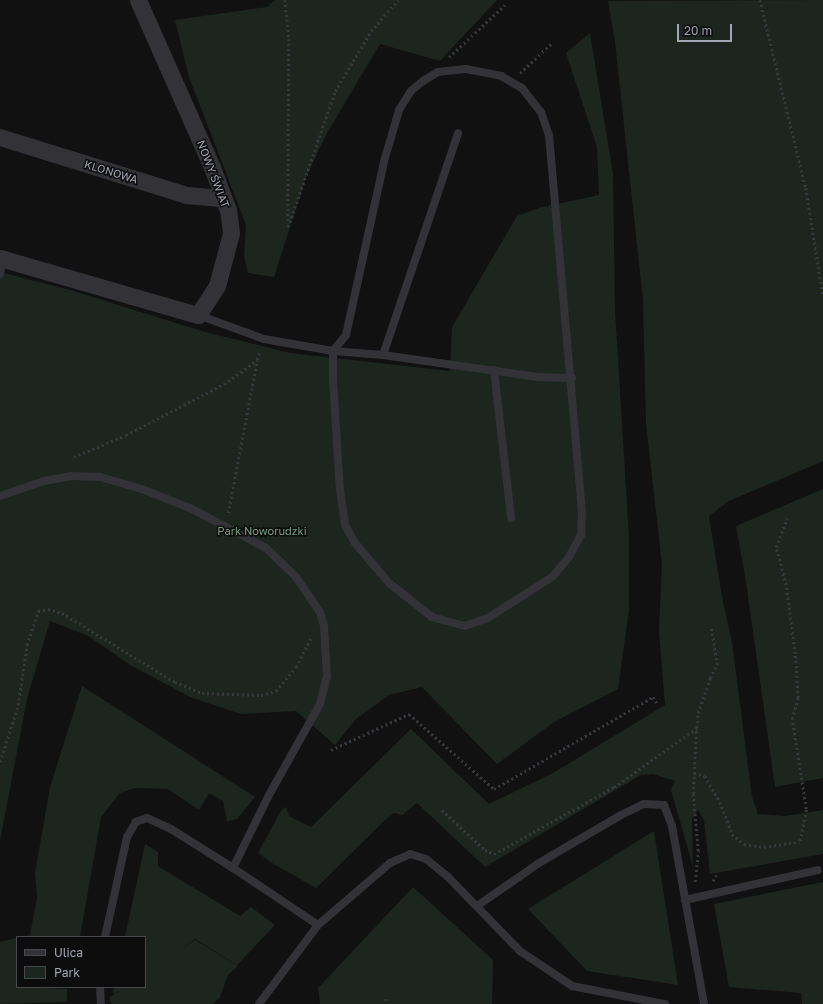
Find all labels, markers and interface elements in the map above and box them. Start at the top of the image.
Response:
scale bar [679,16,734,42]
text: 20 m [684,23,712,38]
street label: NOWY ŚWIAT [194,138,232,210]
street label: KLONOWA [83,158,139,186]
park label: Park Noworudzki [217,524,307,538]
legend [16,936,146,988]
text: Ulica [54,945,83,960]
text: Park [54,965,80,980]

